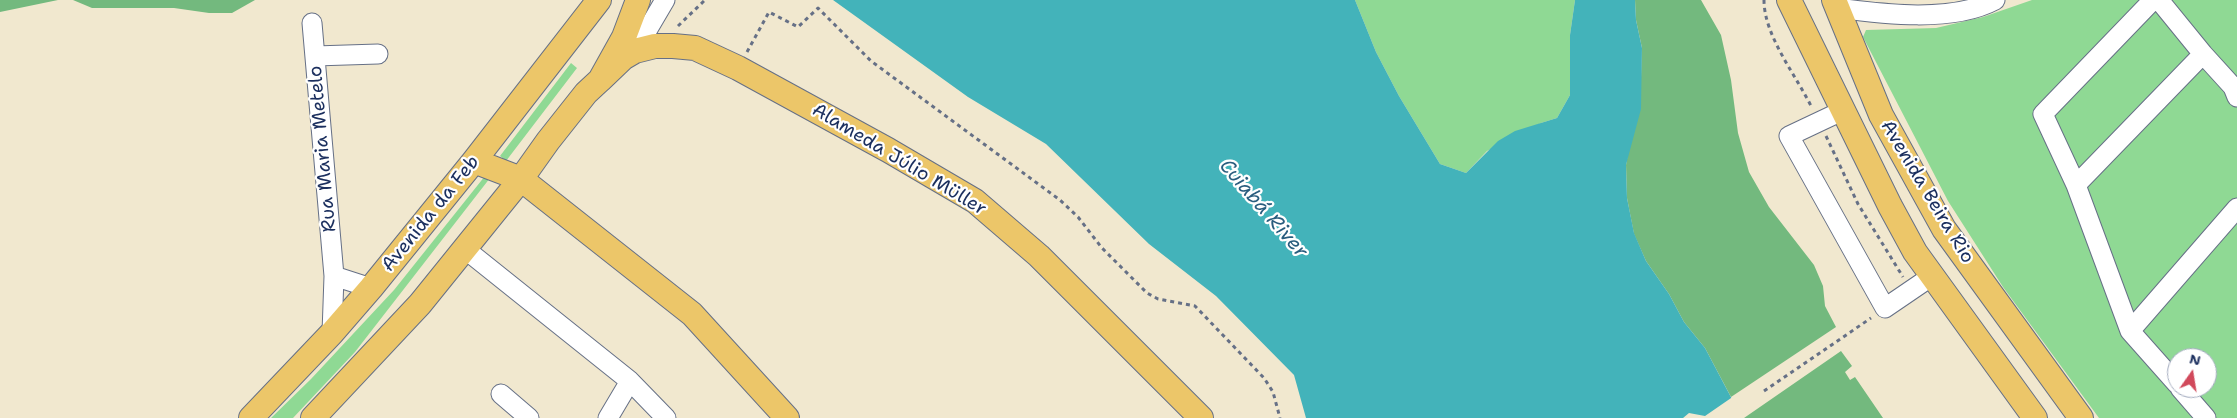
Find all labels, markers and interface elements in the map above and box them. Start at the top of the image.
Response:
street label: Rua Maria Metelo [304,65,342,233]
street label: Alameda Júlio Müller [808,99,990,221]
street label: Avenida Beira Rio [1875,116,1979,268]
street label: Avenida da Feb [377,151,485,277]
water label: Cuiabá River [1214,155,1312,263]
north arrow [2167,348,2217,398]
text: N [2188,349,2203,369]

